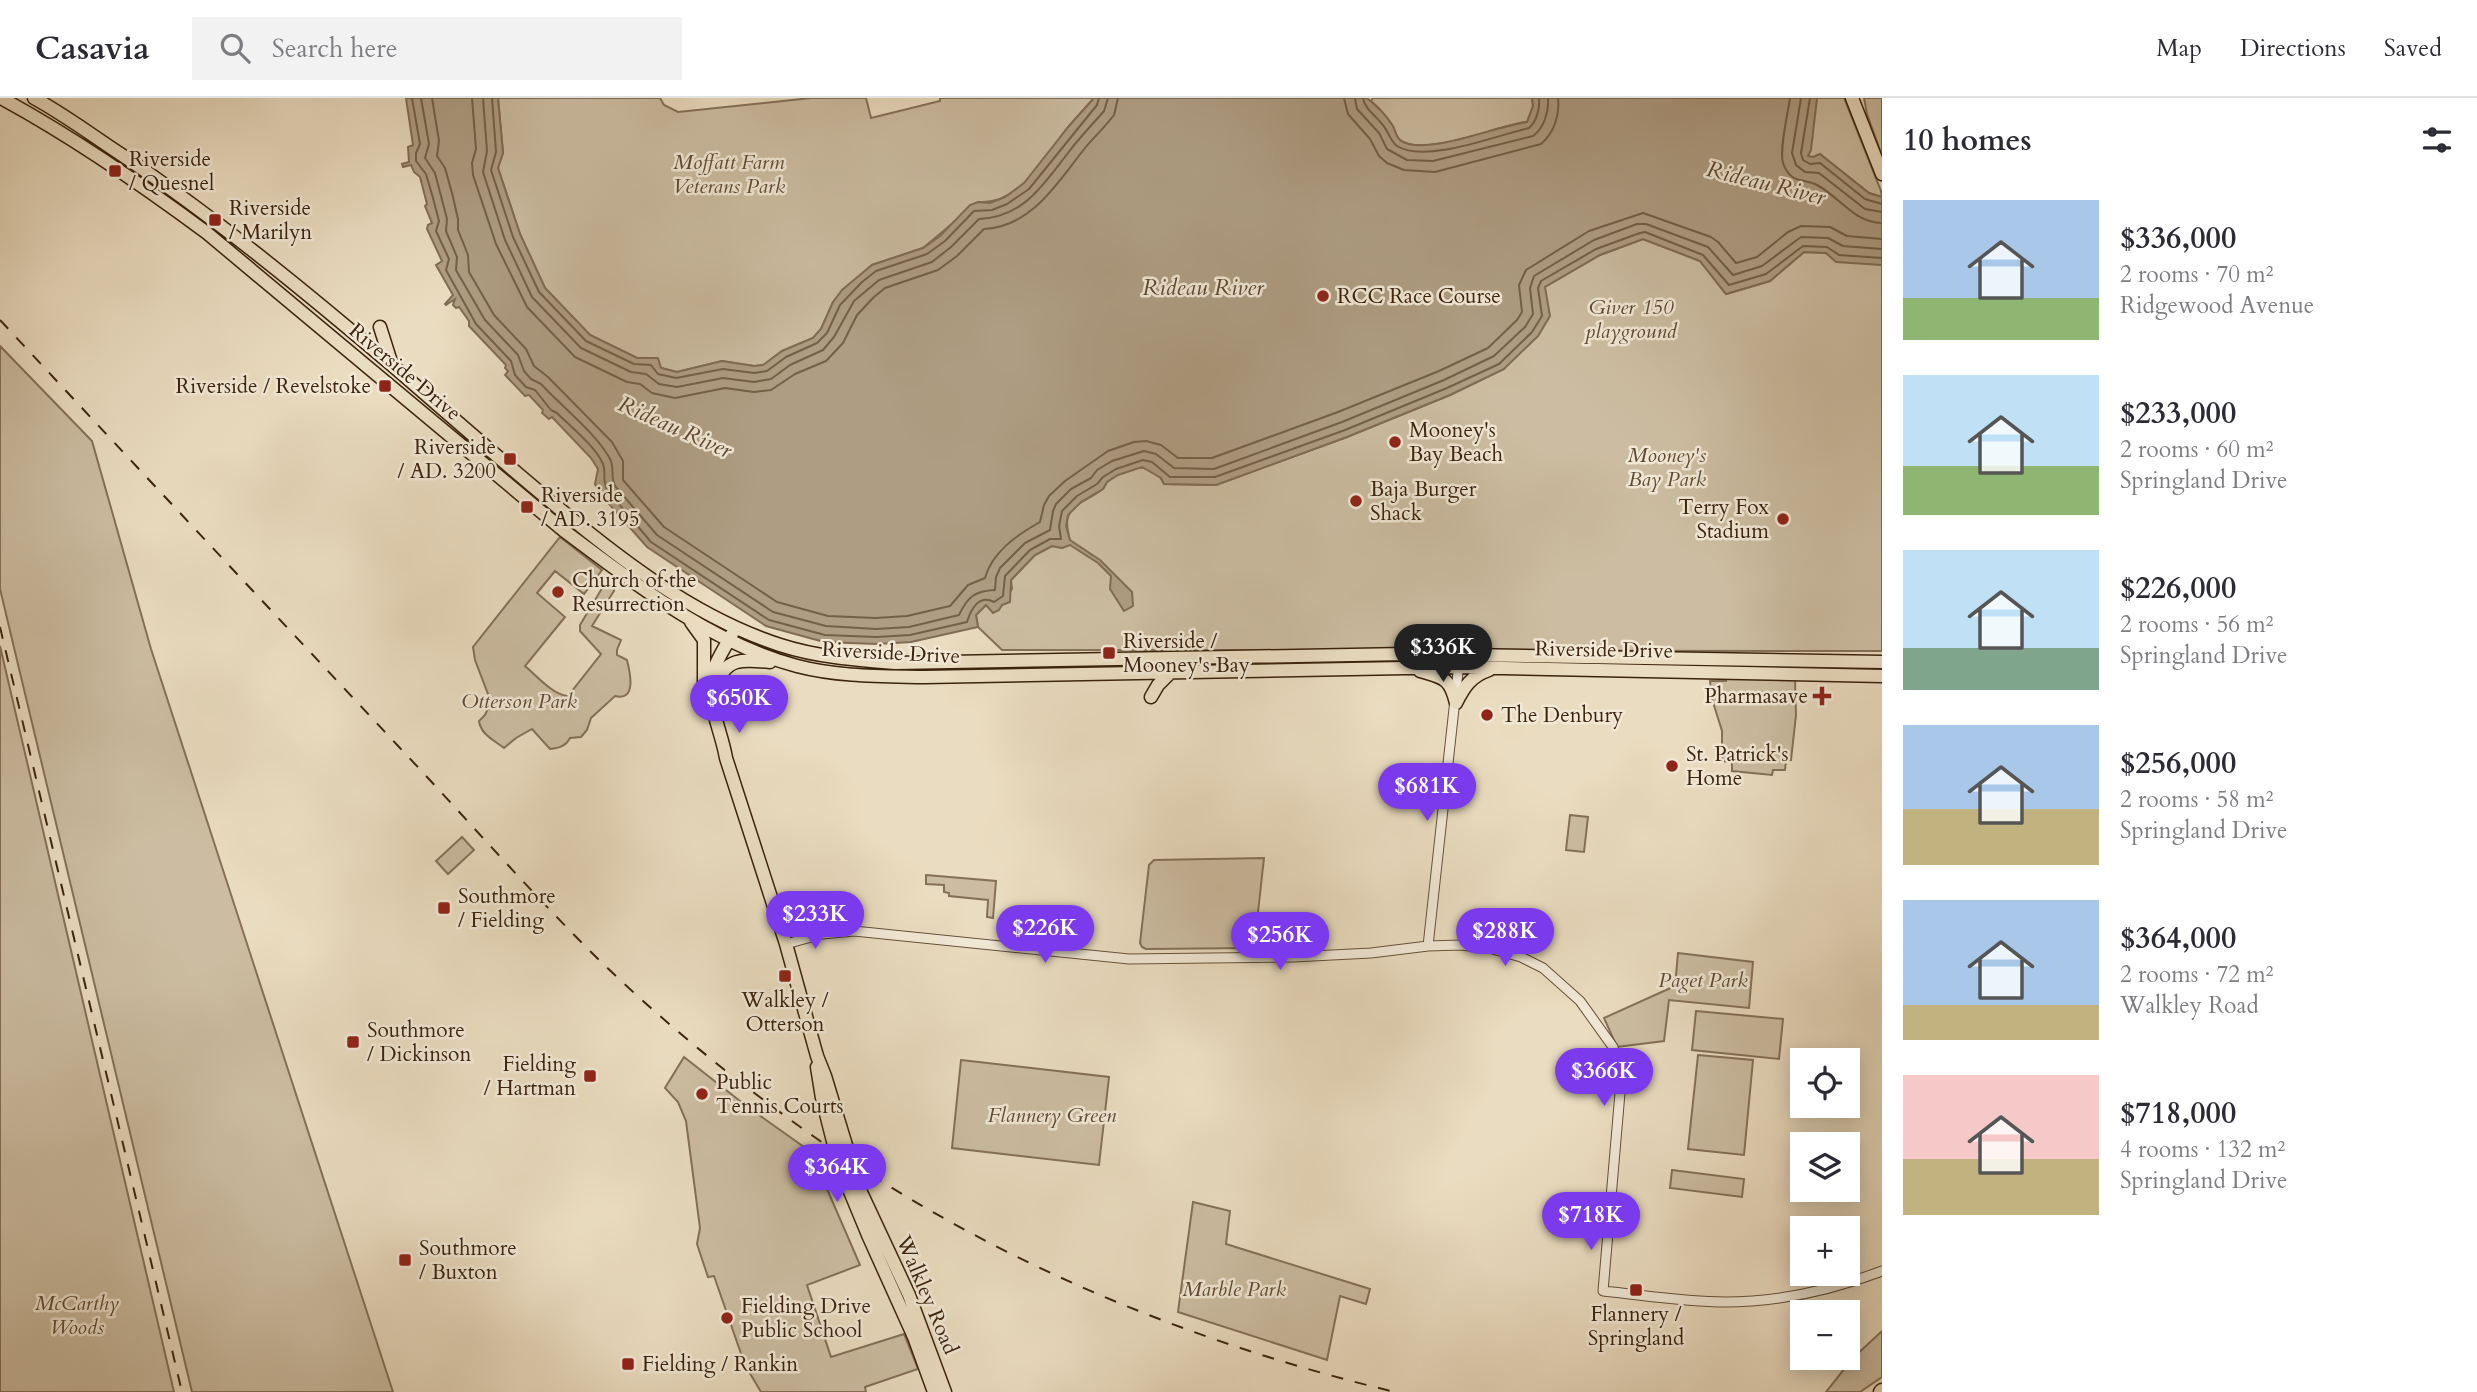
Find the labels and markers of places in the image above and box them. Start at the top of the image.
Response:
place label: Riverside / Quesnel [129,145,214,198]
marker: Riverside / Quesnel [107,163,123,179]
place label: Riverside / Marilyn [229,194,312,247]
marker: Riverside / Marilyn [207,212,223,228]
place label: RCC Race Course [1337,282,1501,311]
marker: RCC Race Course [1315,288,1331,304]
place label: Riverside / Revelstoke [176,372,371,401]
marker: Riverside / Revelstoke [377,378,393,394]
place label: Mooney's Bay Beach [1409,416,1504,469]
place label: Riverside / AD. 3200 [398,433,496,486]
marker: Mooney's Bay Beach [1387,434,1403,450]
marker: Riverside / AD. 3200 [502,451,518,467]
place label: Baja Burger Shack [1370,475,1477,528]
place label: Riverside / AD. 3195 [541,481,639,534]
marker: Baja Burger Shack [1348,493,1364,509]
place label: Terry Fox Stadium [1678,493,1770,546]
marker: Riverside / AD. 3195 [519,499,535,515]
marker: Terry Fox Stadium [1775,511,1791,527]
place label: Church of the Resurrection [572,566,697,619]
marker: Church of the Resurrection [550,584,566,600]
pin: $336K [1394,624,1492,684]
place label: Riverside / Mooney's Bay [1123,627,1250,680]
marker: Riverside / Mooney's Bay [1101,645,1117,661]
pin: $650K [690,676,788,735]
place label: Pharmasave [1704,682,1808,711]
marker: Pharmasave [1814,688,1830,704]
place label: The Denbury [1501,701,1623,730]
marker: The Denbury [1479,707,1495,723]
place label: St. Patrick's Home [1686,740,1788,793]
marker: St. Patrick's Home [1664,758,1680,774]
pin: $681K [1378,764,1476,823]
place label: Southmore / Fielding [458,882,556,935]
pin: $233K [766,892,864,951]
marker: Southmore / Fielding [436,900,452,916]
pin: $226K [996,906,1094,965]
pin: $288K [1456,908,1554,968]
pin: $256K [1231,912,1329,972]
marker: Walkley / Otterson [777,968,793,984]
place label: Walkley / Otterson [740,986,829,1039]
place label: Southmore / Dickinson [367,1016,471,1069]
marker: Southmore / Dickinson [345,1034,361,1050]
pin: $366K [1555,1048,1653,1108]
place label: Fielding / Hartman [484,1050,576,1103]
marker: Fielding / Hartman [582,1068,598,1084]
place label: Public Tennis Courts [716,1068,844,1121]
marker: Public Tennis Courts [694,1086,710,1102]
pin: $364K [788,1144,886,1204]
pin: $718K [1542,1192,1640,1252]
place label: Southmore / Buxton [419,1234,517,1287]
marker: Southmore / Buxton [397,1252,413,1268]
marker: Flannery / Springland [1628,1282,1644,1298]
place label: Fielding Drive Public School [741,1292,871,1345]
place label: Flannery / Springland [1588,1300,1684,1353]
marker: Fielding Drive Public School [719,1310,735,1326]
place label: Fielding / Rankin [642,1350,798,1379]
marker: Fielding / Rankin [620,1356,636,1372]

